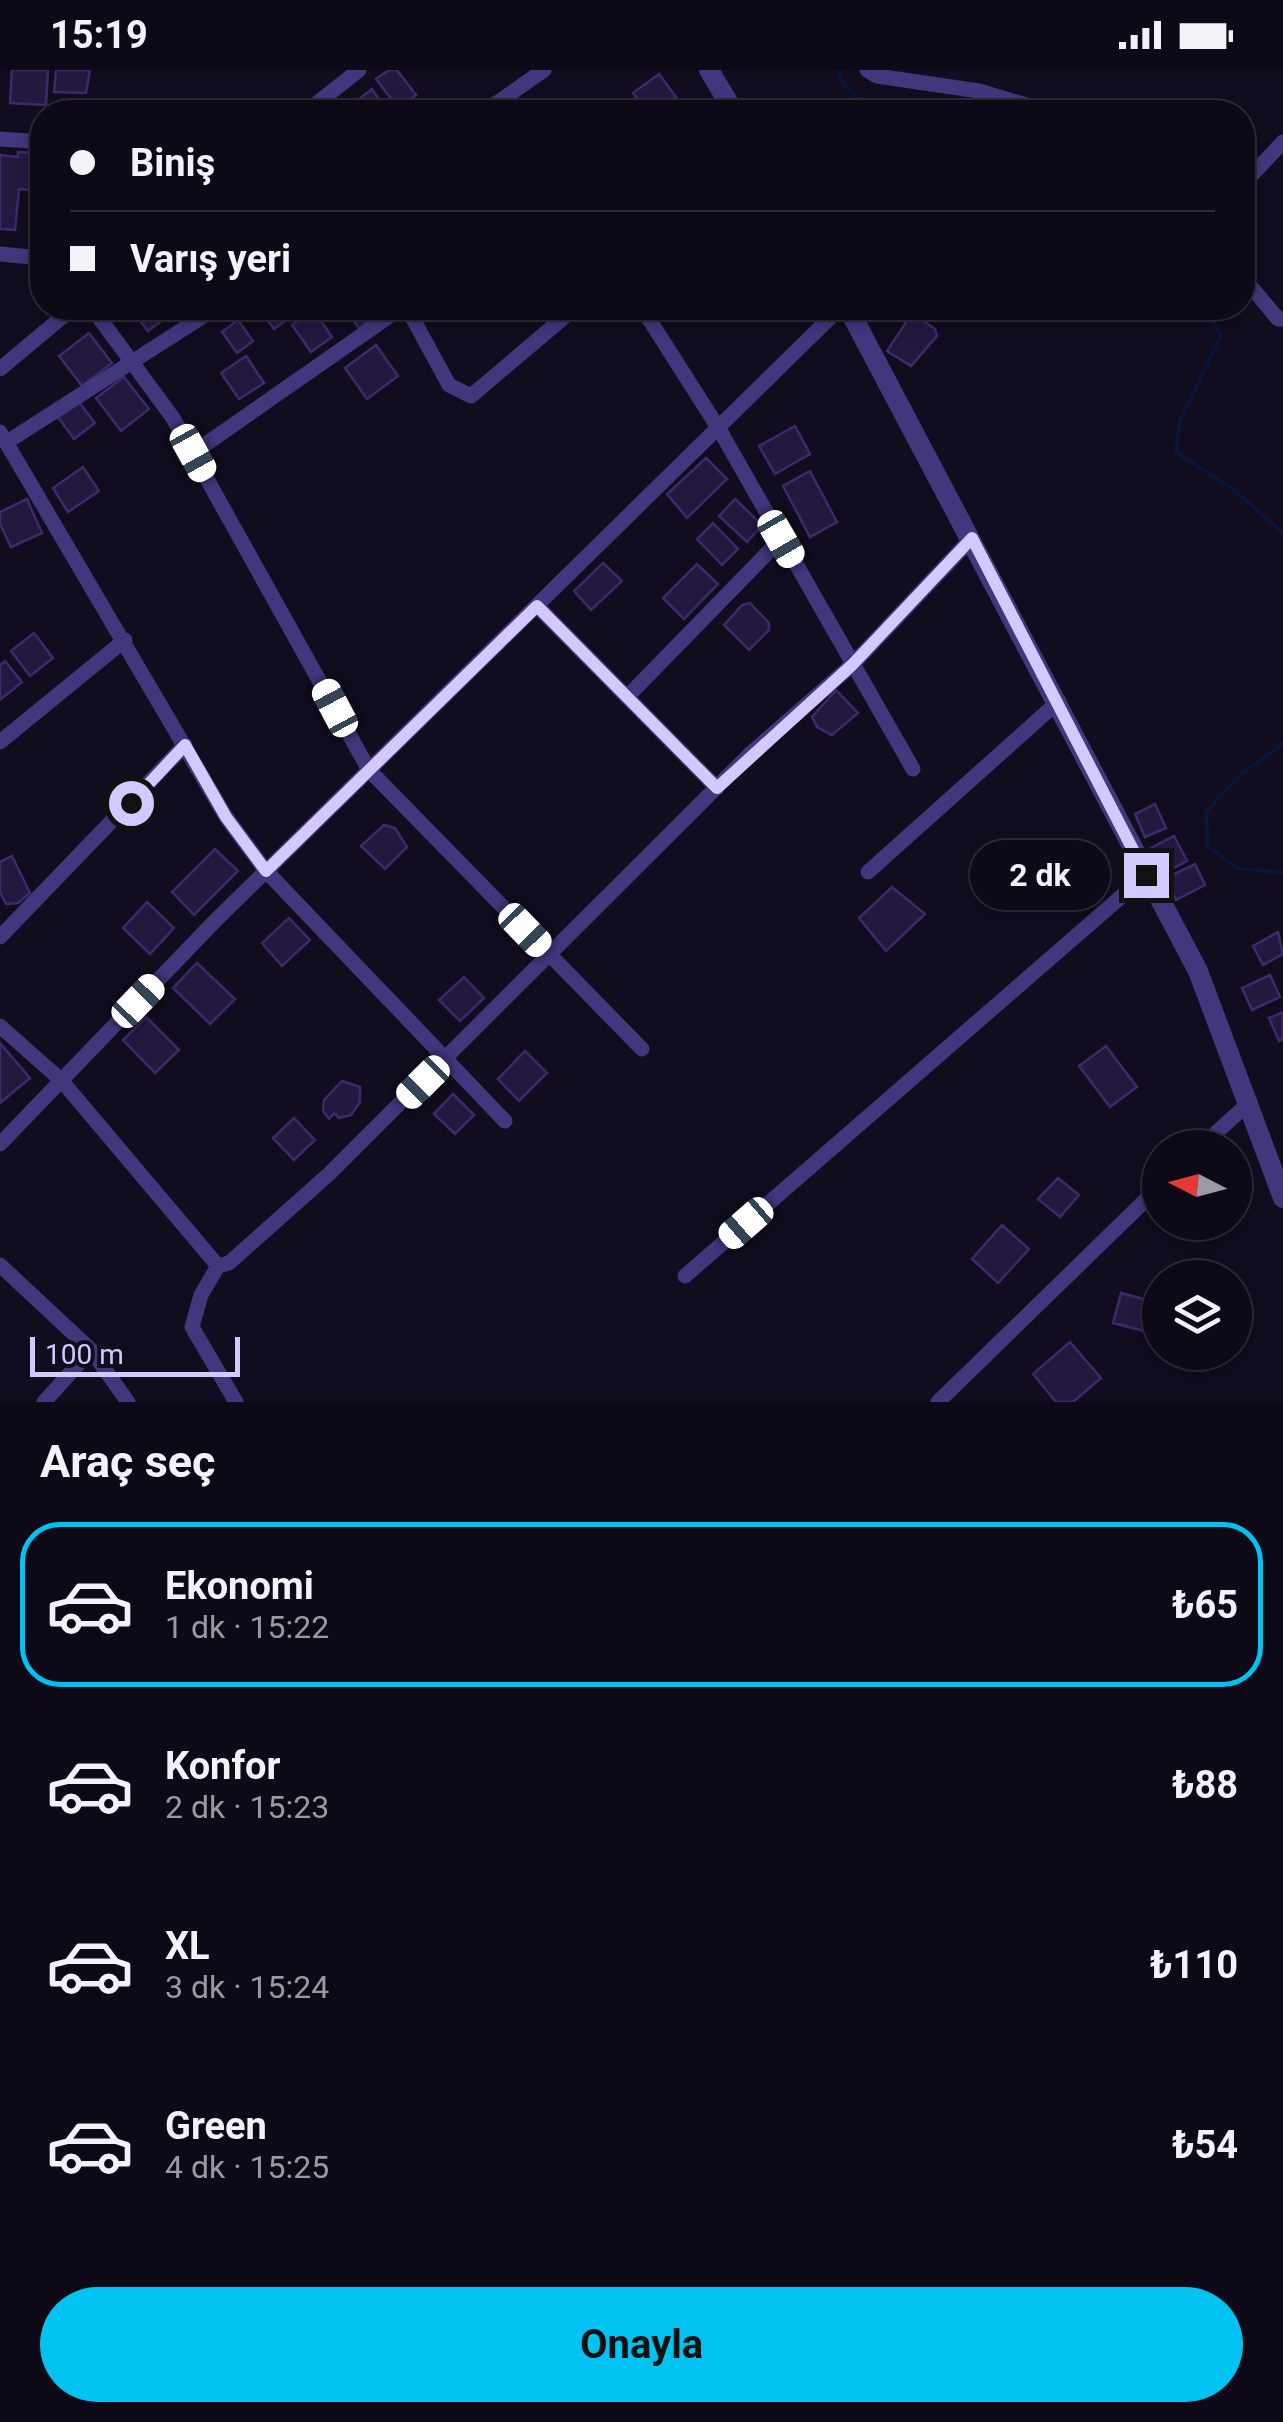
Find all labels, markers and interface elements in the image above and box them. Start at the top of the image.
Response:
text: 15:19 [50,13,148,57]
text: Biniş [130,141,215,185]
text: Varış yeri [130,237,291,281]
car [165,419,221,487]
car [753,506,809,572]
car [308,674,362,742]
route start [109,781,154,826]
callout: 2 dk [971,840,1111,910]
route end [1124,853,1169,898]
text: 2 dk [1009,856,1071,894]
car [493,898,557,962]
car [106,969,170,1033]
car [391,1050,455,1114]
north arrow [1142,1130,1252,1240]
map controls [1142,1130,1252,1370]
car [714,1192,778,1254]
button: layers [1142,1260,1252,1370]
scale bar [30,1332,240,1376]
text: 100 m [45,1338,124,1371]
text: Araç seç [40,1435,216,1488]
icon: car [45,1560,135,1650]
text: Ekonomi [165,1564,314,1608]
text: ₺65 [1172,1583,1238,1627]
text: 1 dk · 15:22 [165,1608,329,1646]
icon: car [45,1740,135,1830]
text: Konfor [165,1744,280,1788]
text: ₺88 [1172,1763,1238,1807]
text: 2 dk · 15:23 [165,1788,329,1826]
icon: car [45,1920,135,2010]
text: XL [165,1924,210,1968]
text: ₺110 [1150,1943,1238,1987]
text: 3 dk · 15:24 [165,1968,329,2006]
icon: car [45,2100,135,2190]
text: Green [165,2104,267,2148]
text: ₺54 [1172,2123,1238,2167]
text: 4 dk · 15:25 [165,2148,329,2186]
button: Onayla [40,2287,1243,2402]

